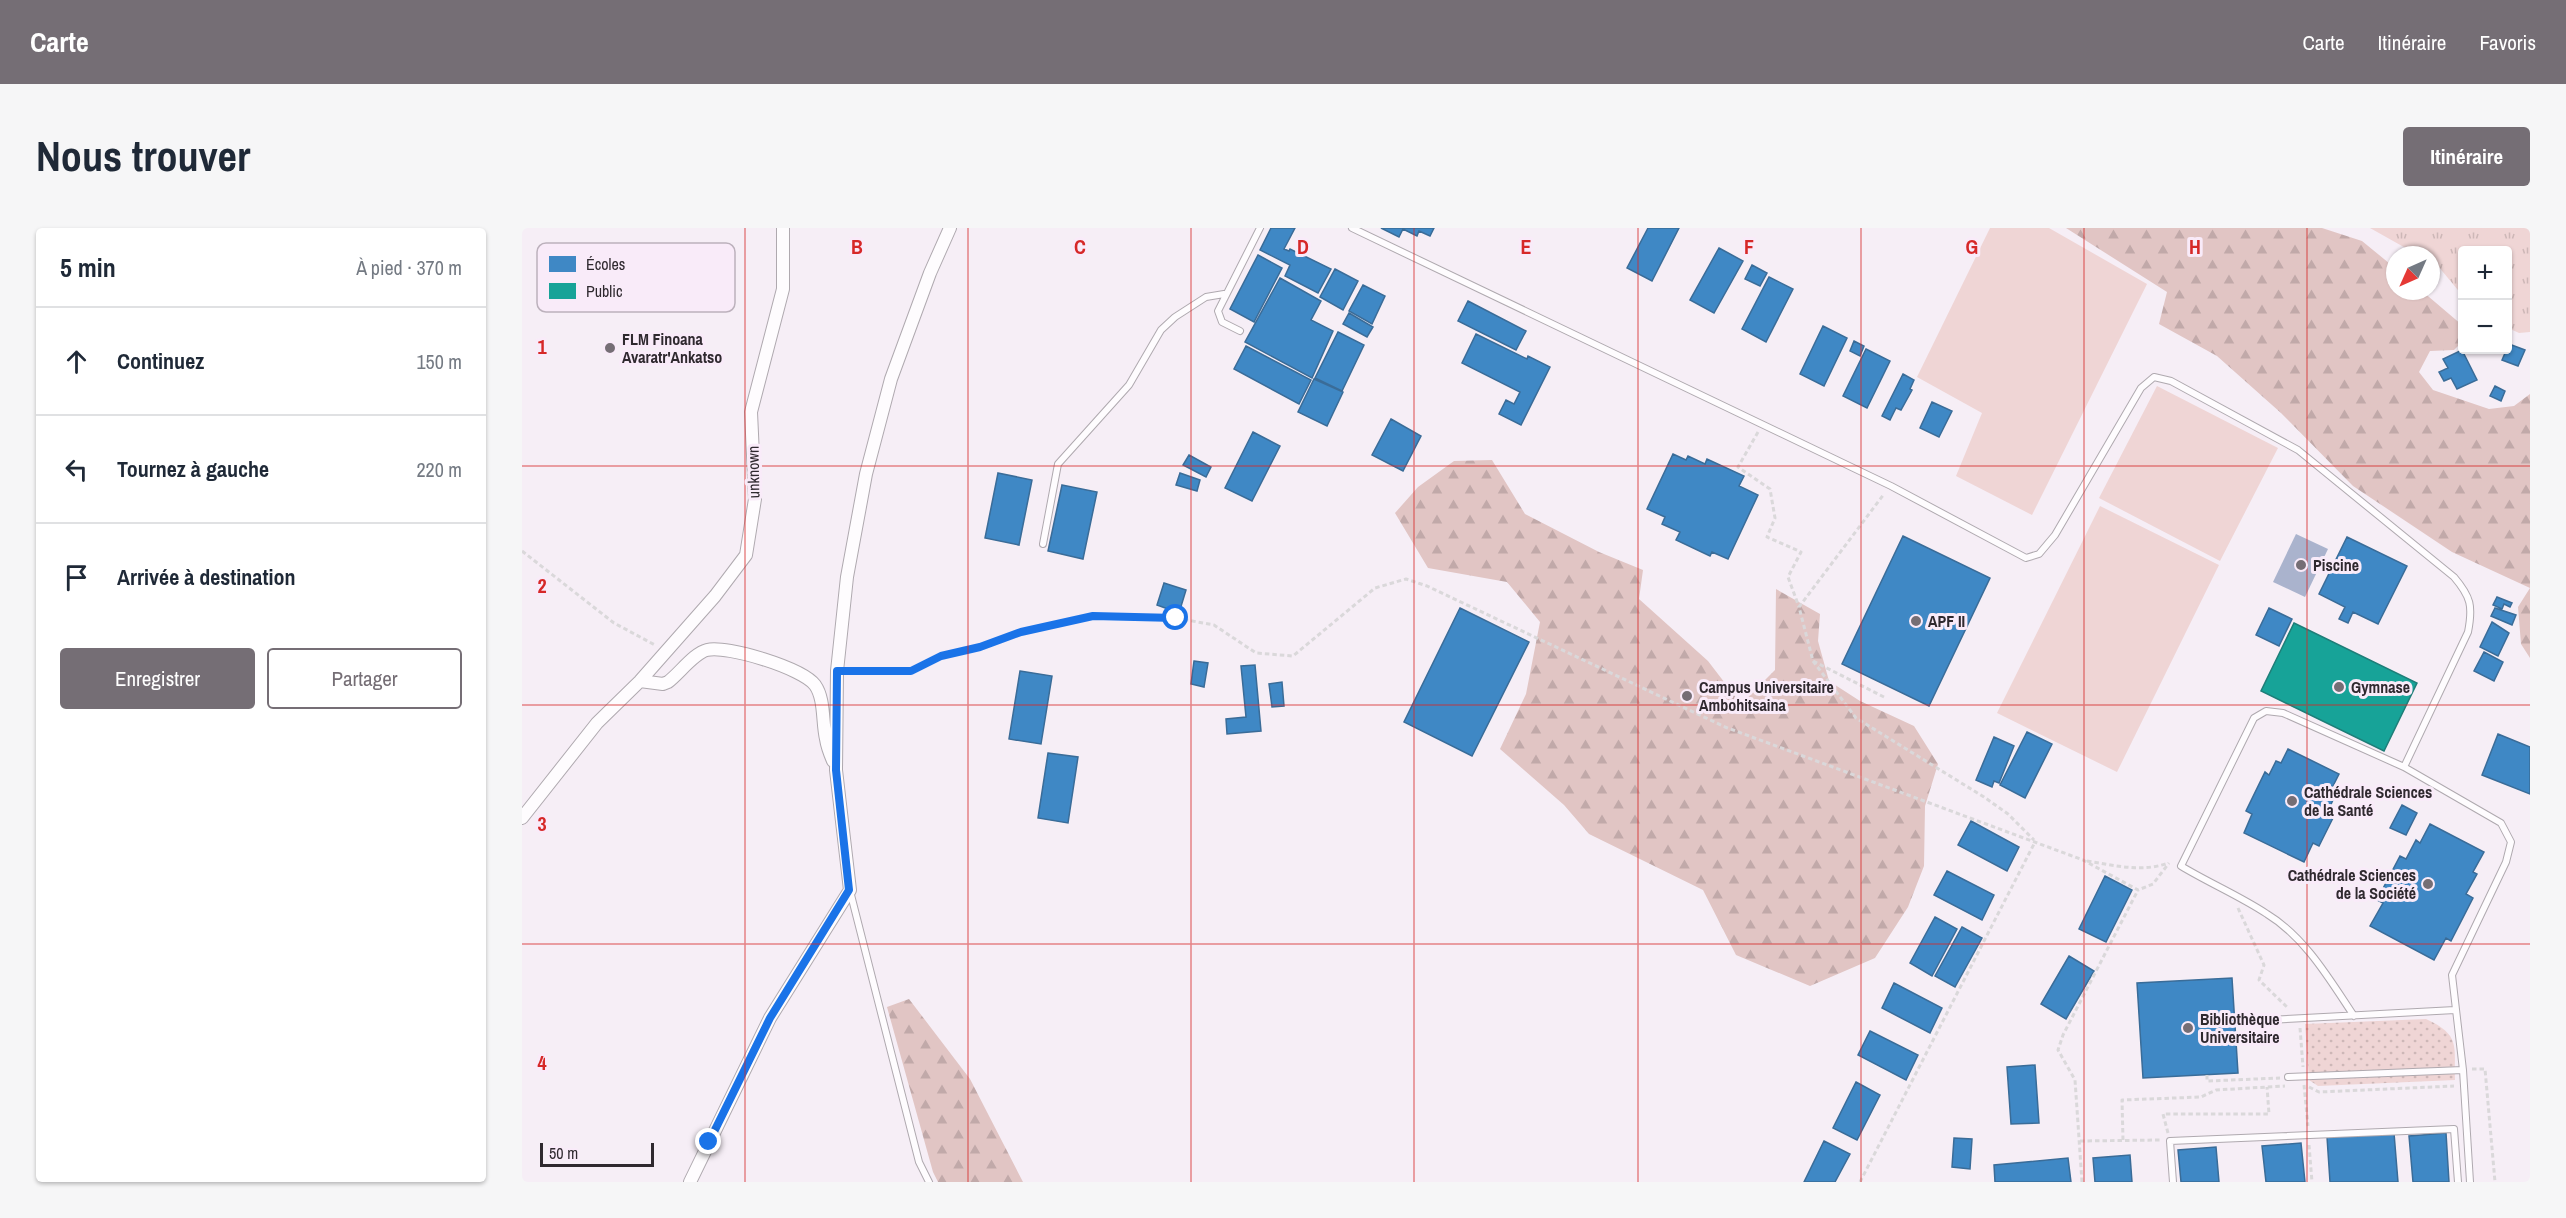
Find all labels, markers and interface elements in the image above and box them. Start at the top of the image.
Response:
text: Carte [30,23,89,61]
text: Carte [2302,28,2345,57]
text: Itinéraire [2378,28,2446,57]
text: Favoris [2479,28,2536,57]
button: Itinéraire [2403,127,2530,186]
text: Nous trouver [36,128,250,184]
text: B [851,233,863,260]
text: C [1074,233,1086,260]
text: D [1297,233,1309,260]
text: E [1521,233,1532,260]
text: F [1744,233,1754,260]
text: G [1966,233,1978,260]
text: H [2189,233,2201,260]
legend [537,243,735,312]
north arrow [2386,246,2440,300]
map controls [2458,246,2512,354]
button: + [2458,246,2512,300]
text: 5 min [60,250,116,285]
text: Écoles [586,253,625,275]
text: À pied · 370 m [356,254,462,281]
text: Public [586,280,623,302]
button: − [2458,300,2512,354]
place label: FLM Finoana Avaratr'Ankatso [622,328,722,368]
text: 1 [537,333,547,360]
marker: FLM Finoana Avaratr'Ankatso [603,341,617,355]
icon: ahead [60,345,93,378]
text: Continuez [117,346,204,376]
text: 150 m [416,348,462,375]
street label: unknown [742,446,764,498]
icon: left [60,453,93,486]
text: Tournez à gauche [117,454,269,484]
text: 220 m [416,456,462,483]
place label: Piscine [2313,554,2359,576]
marker: Piscine [2294,558,2308,572]
icon: arrive [60,561,93,594]
text: Arrivée à destination [117,562,295,592]
text: 2 [537,572,547,599]
route start [1162,604,1188,630]
place label: APF II [1928,610,1965,632]
marker: APF II [1909,614,1923,628]
button: Enregistrer [60,648,255,709]
button: Partager [267,648,462,709]
place label: Campus Universitaire Ambohitsaina [1699,676,1834,716]
place label: Gymnase [2351,676,2410,698]
marker: Gymnase [2332,680,2346,694]
marker: Campus Universitaire Ambohitsaina [1680,689,1694,703]
place label: Cathédrale Sciences de la Santé [2304,781,2432,821]
marker: Cathédrale Sciences de la Santé [2285,794,2299,808]
text: 3 [537,810,547,837]
place label: Cathédrale Sciences de la Société [2288,864,2416,904]
marker: Cathédrale Sciences de la Société [2421,877,2435,891]
place label: Bibliothèque Universitaire [2200,1008,2280,1048]
marker: Bibliothèque Universitaire [2181,1021,2195,1035]
text: 4 [537,1049,547,1076]
route end [695,1128,721,1154]
scale bar [540,1140,654,1168]
text: 50 m [549,1142,578,1164]

